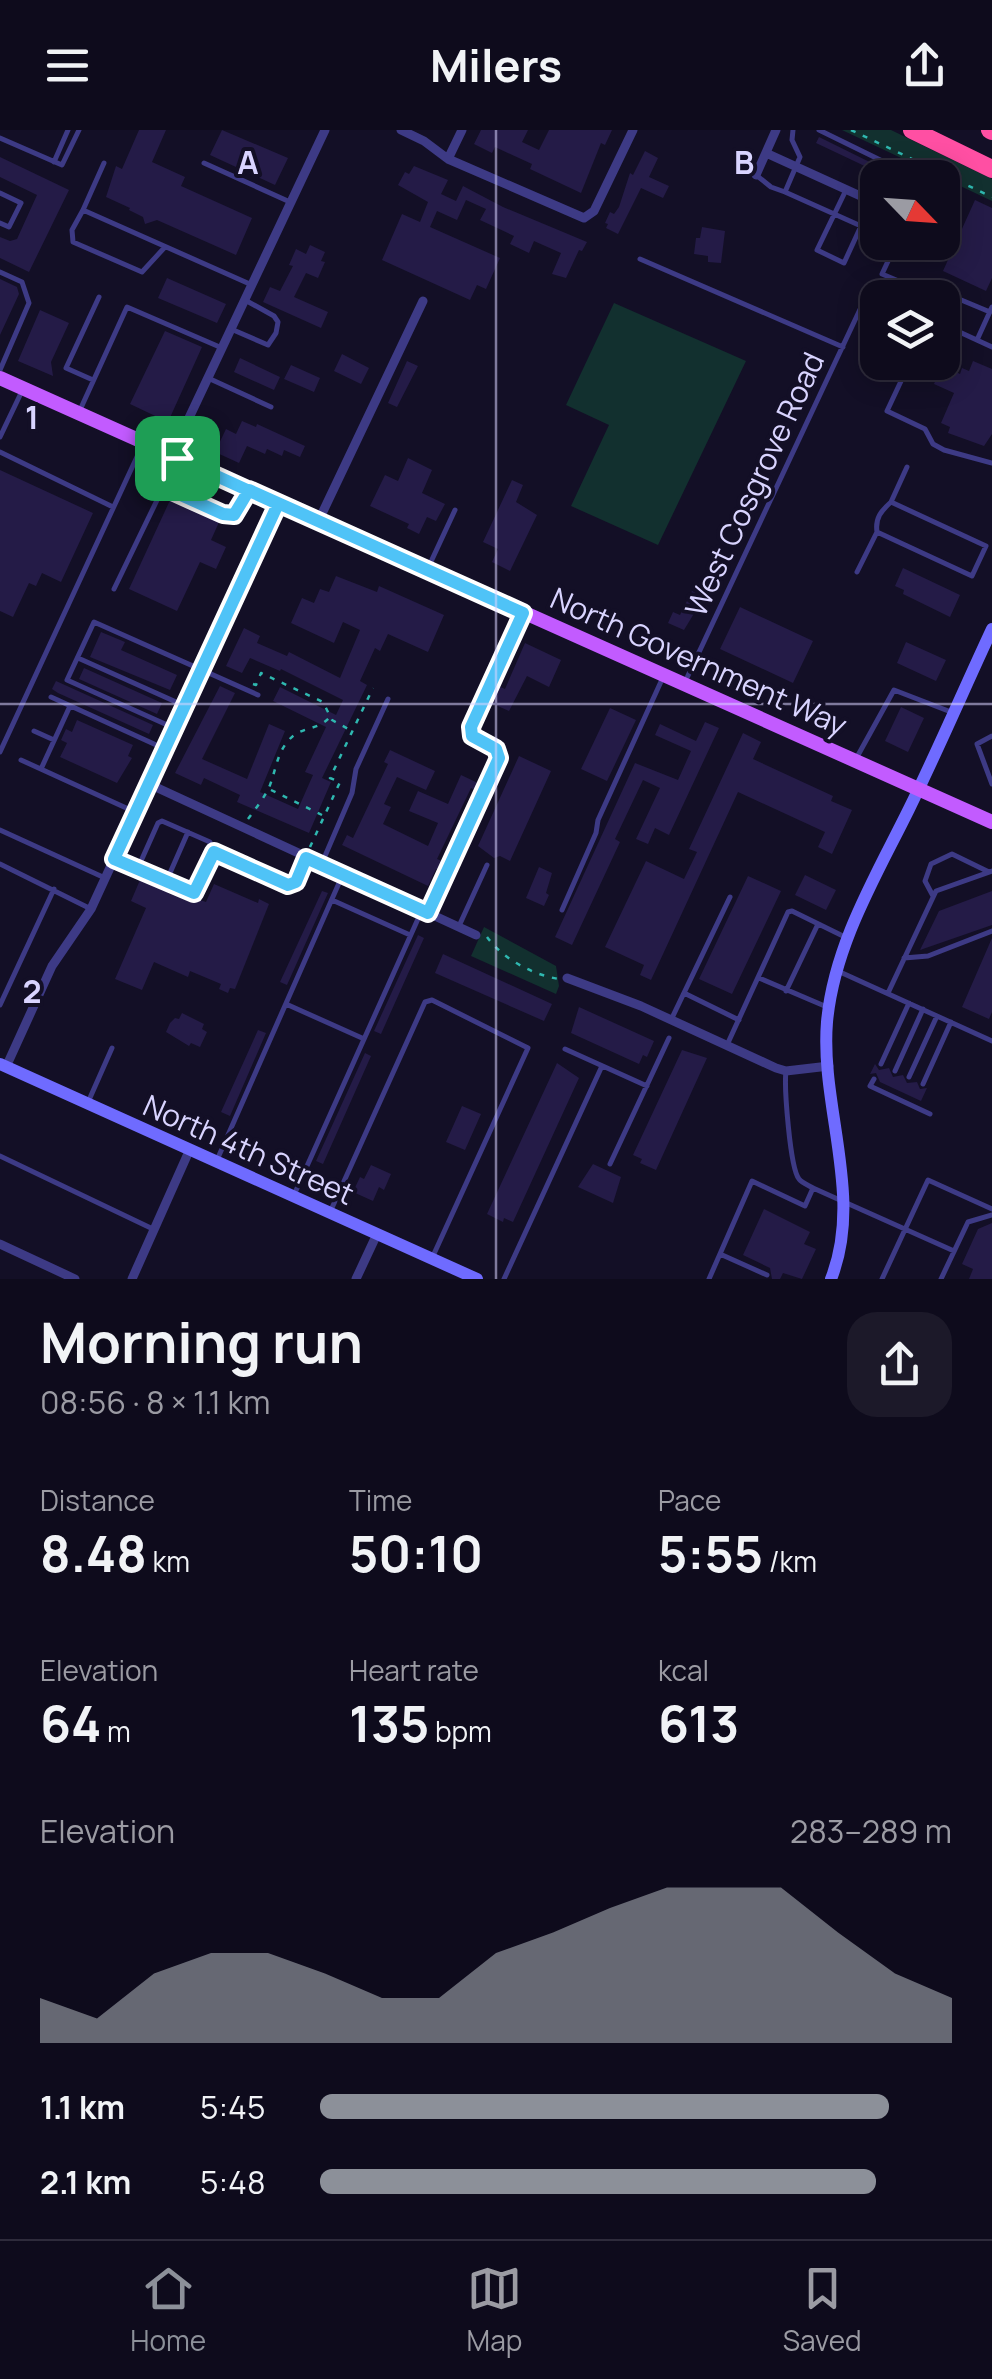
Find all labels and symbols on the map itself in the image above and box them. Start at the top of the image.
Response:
text: A [237,140,259,184]
text: B [734,140,754,184]
north arrow [860,160,960,260]
street label: West Cosgrove Road [675,345,833,623]
text: 1 [25,395,39,439]
pin [135,416,220,501]
street label: North Government Way [544,577,854,745]
text: 2 [22,969,42,1013]
street label: North 4th Street [137,1084,361,1214]

